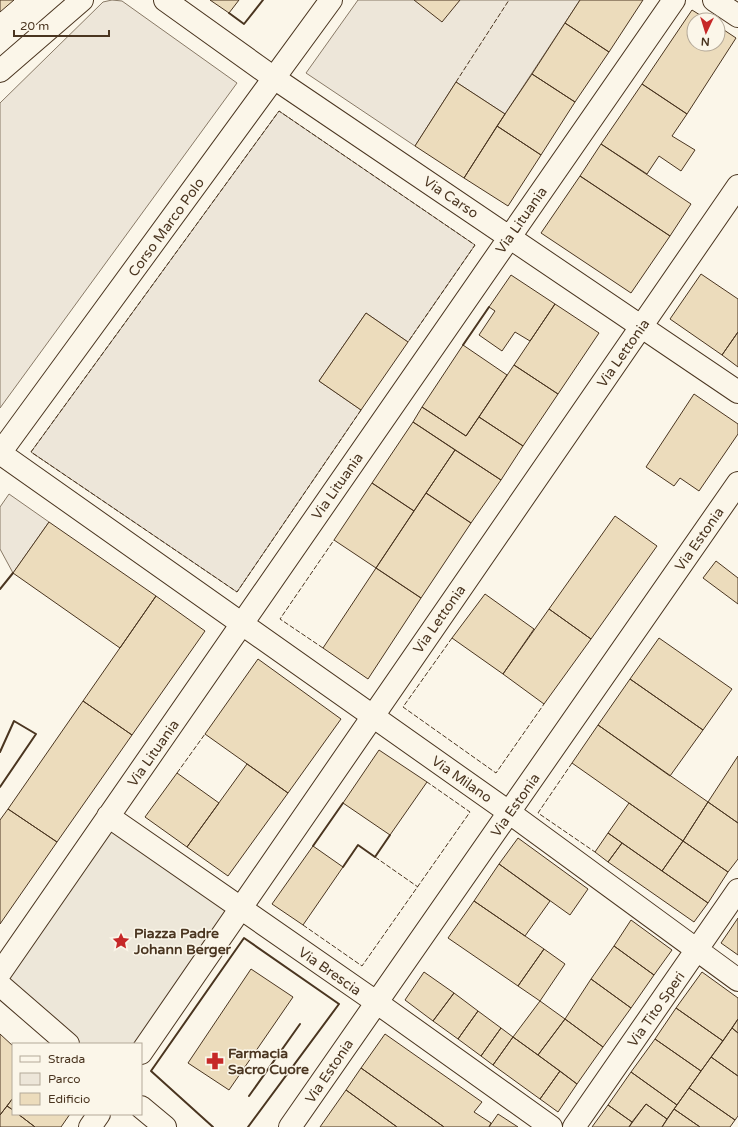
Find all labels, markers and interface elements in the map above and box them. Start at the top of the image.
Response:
scale bar [14,12,109,38]
north arrow [686,12,726,52]
text: 20 m [20,19,49,33]
text: N [700,35,710,48]
street label: Via Carso [420,173,481,222]
street label: Corso Marco Polo [125,175,208,280]
street label: Via Lituania [492,184,551,257]
street label: Via Lettonia [594,316,653,391]
street label: Via Lituania [308,450,367,523]
street label: Via Estonia [671,504,728,574]
street label: Via Lettonia [410,582,469,657]
street label: Via Lituania [124,717,183,790]
street label: Via Milano [428,752,495,806]
street label: Via Estonia [487,770,544,840]
place label: Piazza Padre Johann Berger [133,925,232,958]
place icon: Piazza Padre Johann Berger [111,931,131,951]
street label: Via Brescia [295,944,364,999]
street label: Via Tito Speri [624,968,689,1050]
street label: Via Estonia [302,1036,357,1107]
legend [12,1043,142,1115]
place label: Farmacia Sacro Cuore [228,1045,309,1078]
pharmacy icon: Farmacia Sacro Cuore [205,1051,225,1071]
text: Strada [48,1052,85,1066]
text: Parco [48,1072,81,1086]
text: Edificio [48,1092,90,1106]

